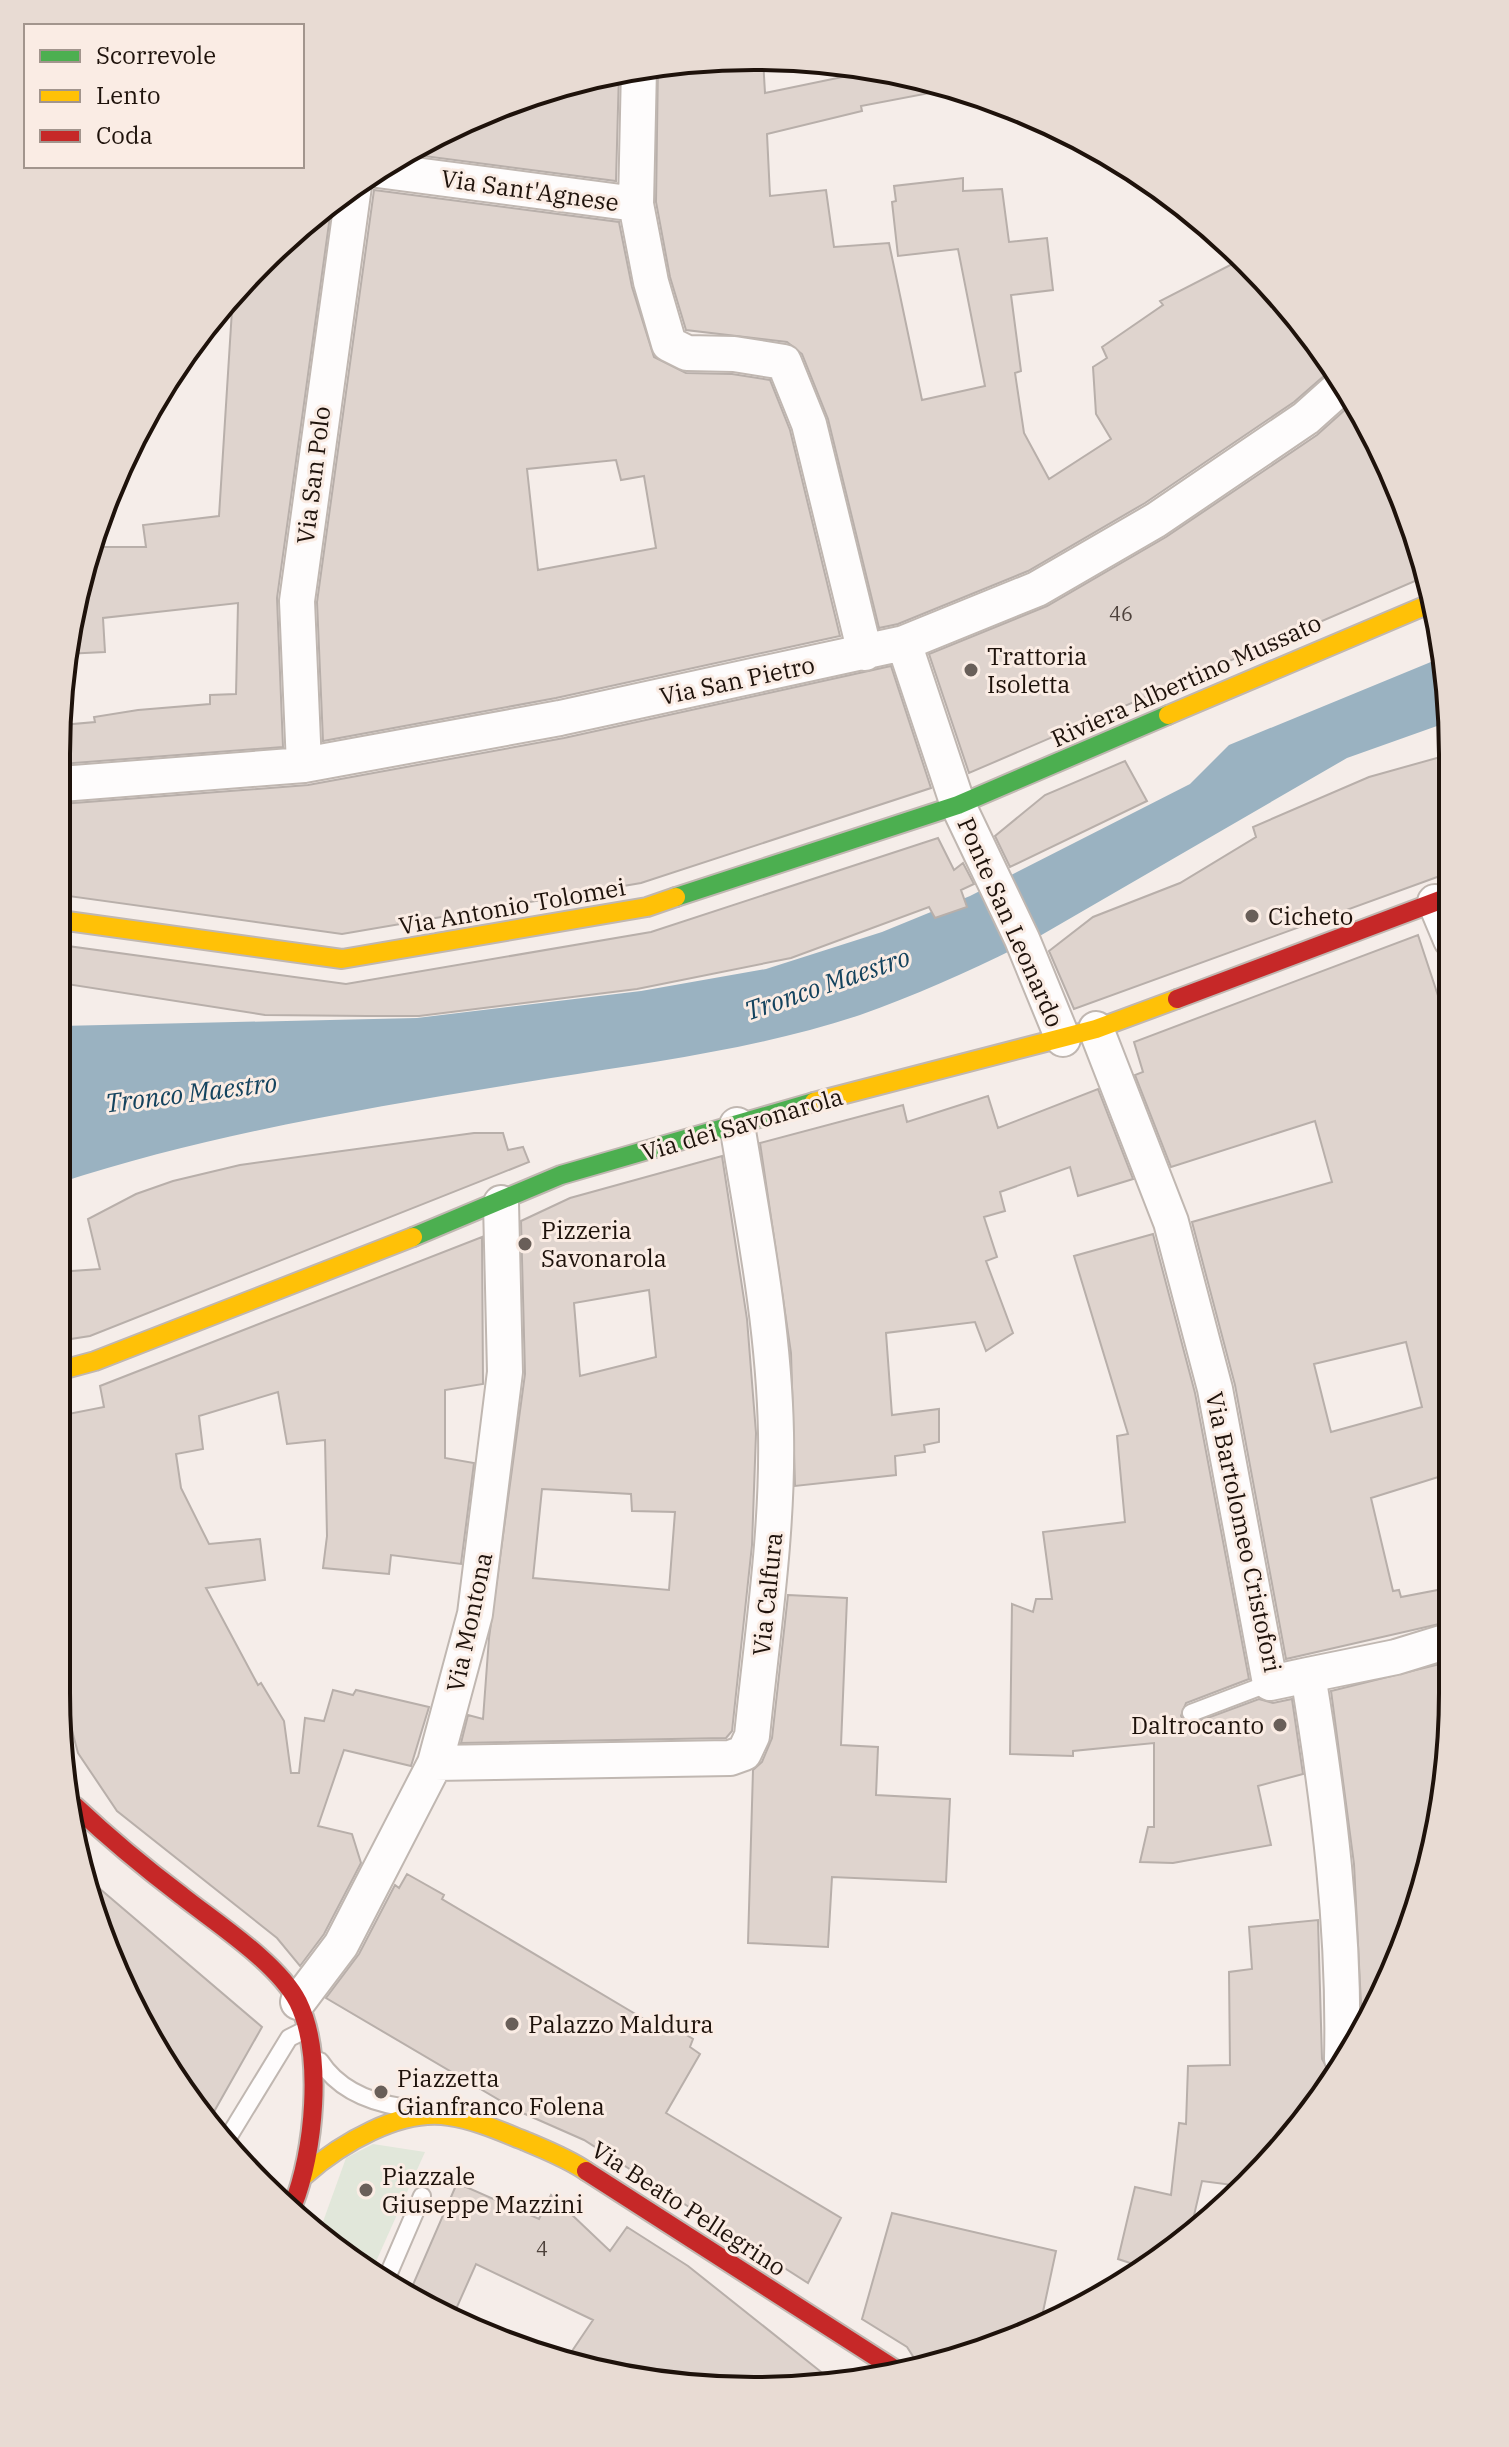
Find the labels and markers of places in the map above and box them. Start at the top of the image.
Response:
place label: Trattoria Isoletta [987,640,1087,700]
marker: Trattoria Isoletta [962,661,980,679]
place label: Cicheto [1268,900,1353,932]
marker: Cicheto [1243,907,1261,925]
place label: Pizzeria Savonarola [541,1214,667,1274]
marker: Pizzeria Savonarola [516,1235,534,1253]
place label: Daltrocanto [1131,1709,1264,1741]
marker: Daltrocanto [1271,1716,1289,1734]
place label: Palazzo Maldura [528,2008,714,2040]
marker: Palazzo Maldura [503,2015,521,2033]
place label: Piazzetta Gianfranco Folena [397,2062,605,2122]
marker: Piazzetta Gianfranco Folena [372,2083,390,2101]
place label: Piazzale Giuseppe Mazzini [382,2160,583,2220]
marker: Piazzale Giuseppe Mazzini [357,2181,375,2199]

